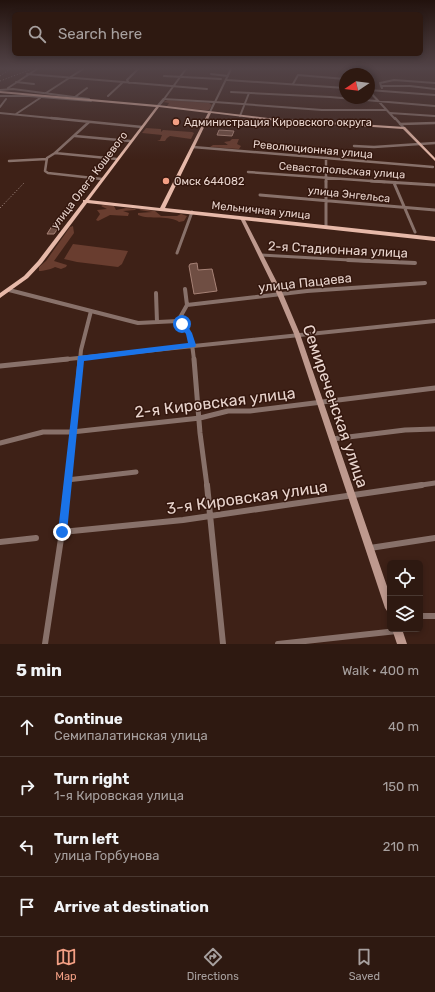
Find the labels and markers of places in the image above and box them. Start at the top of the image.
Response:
place label: Администрация Кировского округа [184,116,372,129]
marker: Администрация Кировского округа [171,117,181,127]
place label: Омск 644082 [174,175,244,188]
marker: Омск 644082 [161,176,171,186]

